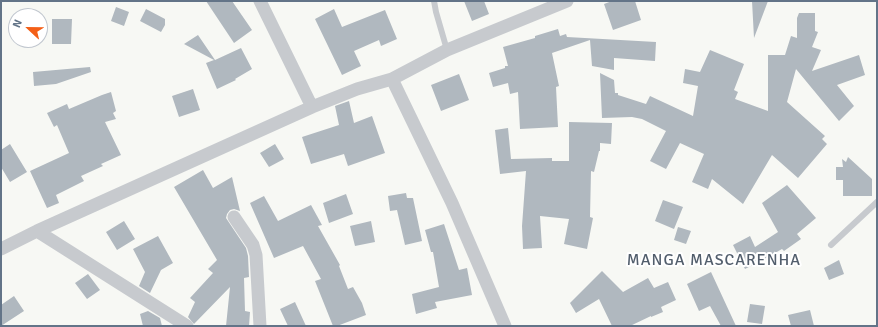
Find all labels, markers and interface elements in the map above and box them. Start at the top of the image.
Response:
north arrow [8,8,48,48]
text: N [10,18,25,30]
district label: MANGA MASCARENHA [627,251,801,271]

